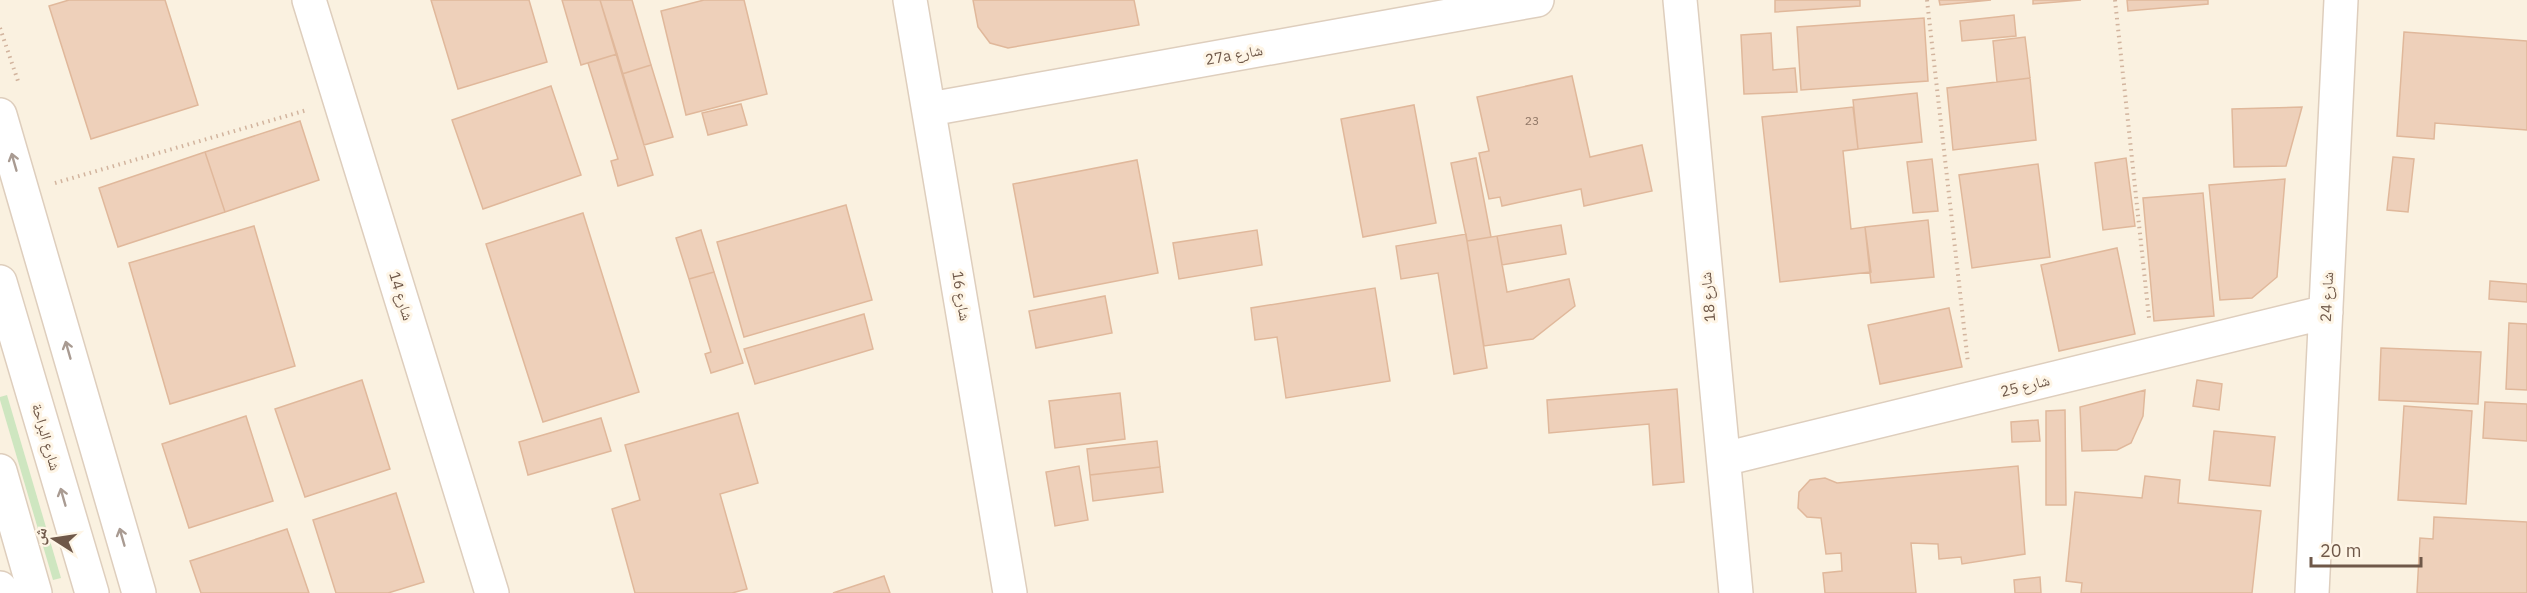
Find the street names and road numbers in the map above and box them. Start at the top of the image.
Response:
street label: 27a شارع [1204,40,1264,70]
street label: شارع 14 [384,269,418,323]
street label: شارع 16 [947,270,975,322]
street label: شارع 18 [1696,271,1720,323]
street label: شارع 24 [2316,271,2338,323]
street label: شارع 25 [1998,370,2052,402]
street label: شارع البراحة [27,401,65,473]

